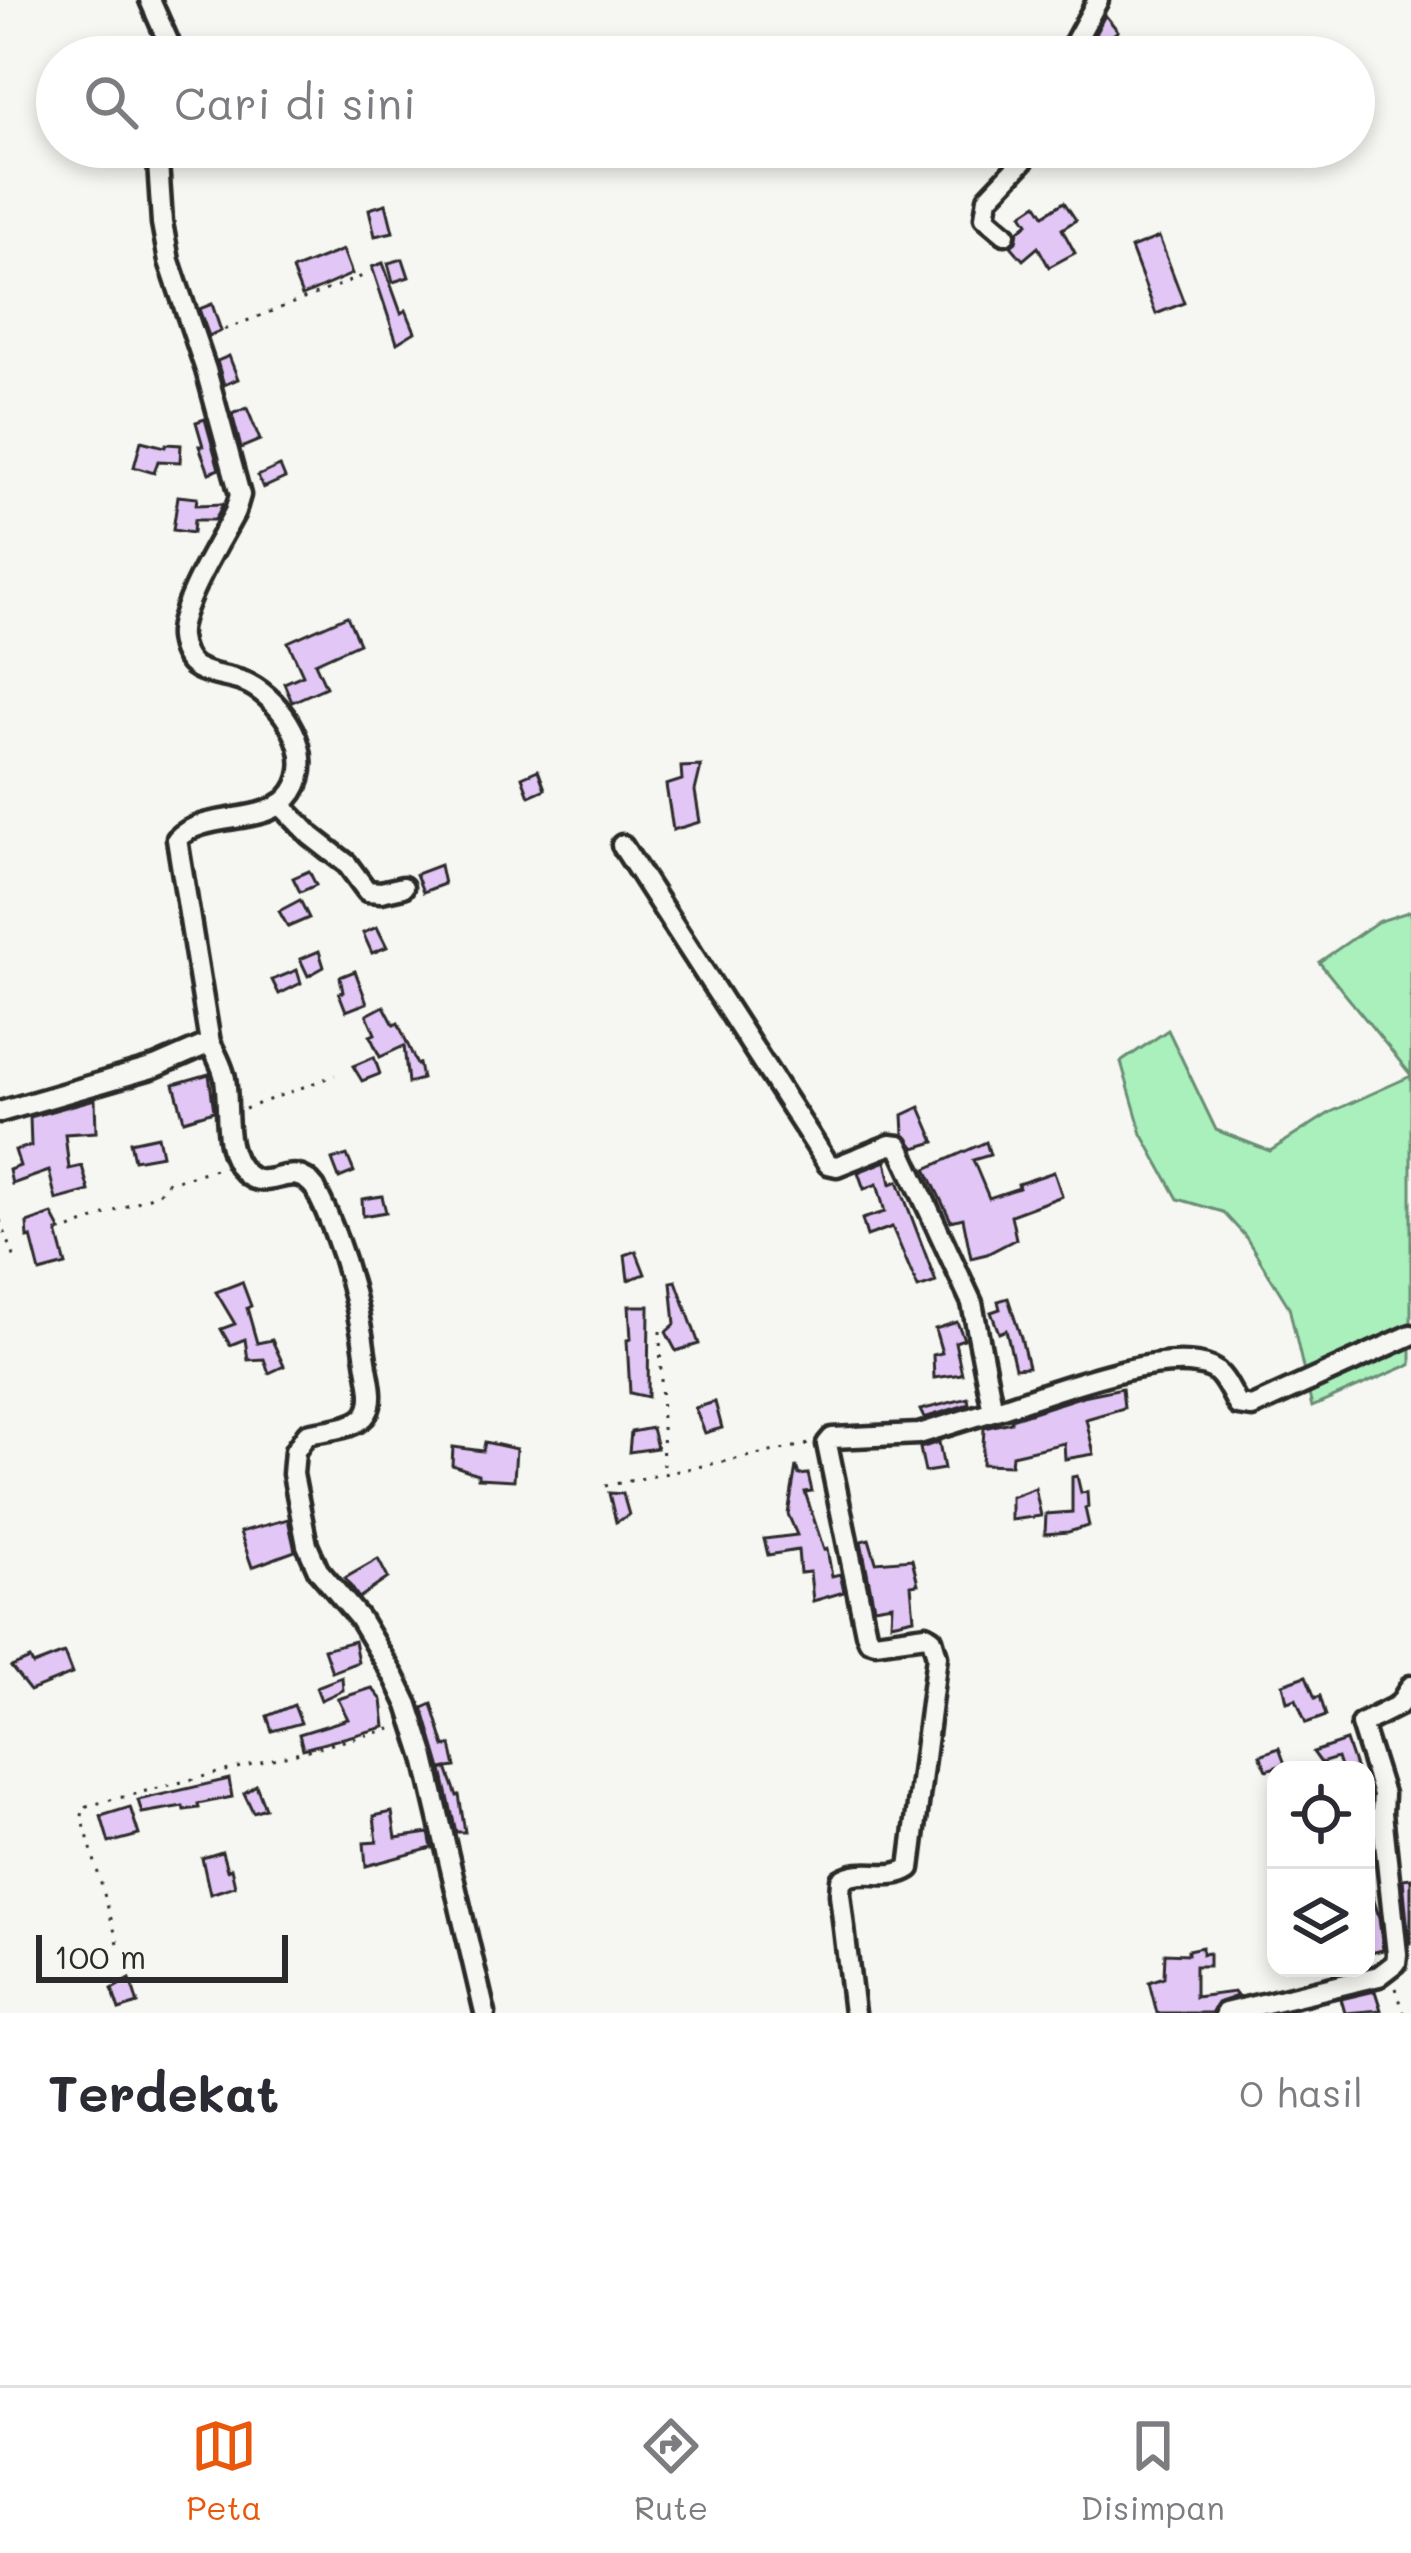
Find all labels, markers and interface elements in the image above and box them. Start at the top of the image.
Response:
search box [36,36,1375,168]
icon: search [78,69,144,135]
text: Cari di sini [174,73,416,131]
map controls [1267,1761,1375,1977]
button: locate [1267,1761,1375,1869]
button: layers [1267,1869,1375,1977]
scale bar [36,1929,288,1982]
text: 100 m [54,1934,146,1977]
text: Terdekat [48,2058,279,2125]
text: 0 hasil [1239,2066,1363,2117]
tab: Peta [186,2413,262,2528]
tab: Rute [634,2413,708,2528]
tab: Disimpan [1080,2413,1225,2528]

